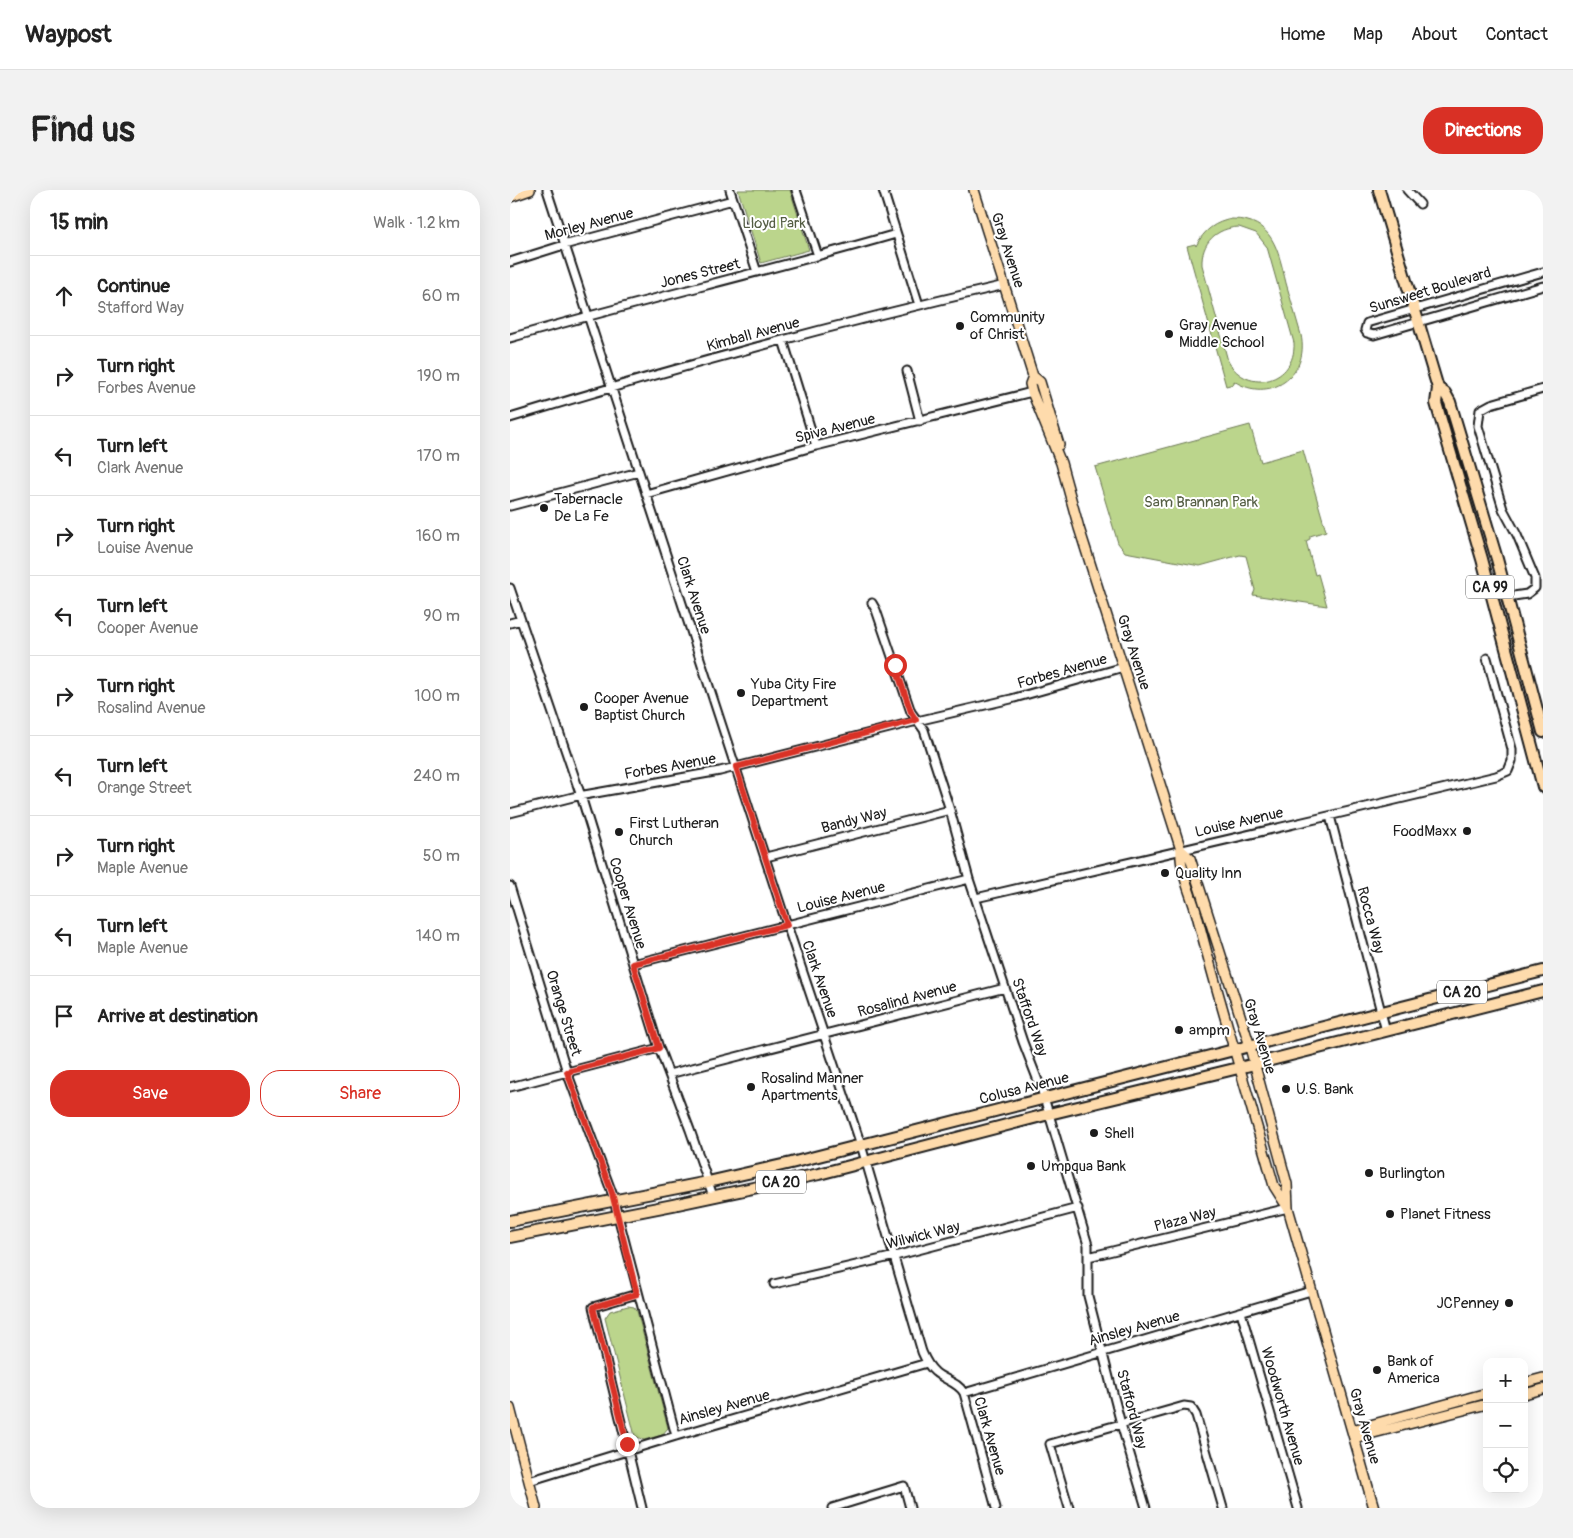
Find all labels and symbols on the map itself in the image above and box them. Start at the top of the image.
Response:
street label: Morley Avenue [543,203,636,245]
street label: Gray Avenue [986,210,1029,291]
park label: Lloyd Park [742,214,806,233]
street label: Jones Street [658,254,743,293]
street label: Sunsweet Boulevard [1367,263,1493,318]
place label: Community of Christ [970,308,1045,344]
street label: Kimball Avenue [705,313,802,356]
place label: Gray Avenue Middle School [1179,316,1264,352]
marker: Community of Christ [954,320,966,332]
marker: Gray Avenue Middle School [1163,328,1175,340]
street label: Spiva Avenue [793,409,878,448]
place label: Tabernacle De La Fe [554,490,623,526]
park label: Sam Brannan Park [1144,493,1259,512]
marker: Tabernacle De La Fe [538,502,550,514]
street label: Clark Avenue [672,554,715,637]
road number: CA 99 [1466,576,1514,598]
street label: Gray Avenue [1112,612,1155,693]
street label: Forbes Avenue [1015,649,1110,693]
route start [884,654,907,677]
place label: Yuba City Fire Department [750,675,837,711]
marker: Yuba City Fire Department [735,687,747,699]
place label: Cooper Avenue Baptist Church [594,689,689,725]
marker: Cooper Avenue Baptist Church [578,701,590,713]
street label: Forbes Avenue [623,749,718,784]
street label: Bandy Way [819,803,889,838]
street label: Louise Avenue [1193,803,1286,842]
place label: First Lutheran Church [629,814,719,850]
place label: FoodMaxx [1392,822,1457,841]
marker: FoodMaxx [1461,825,1473,837]
marker: First Lutheran Church [613,826,625,838]
street label: Cooper Avenue [605,855,651,952]
place label: Quality Inn [1175,864,1242,883]
marker: Quality Inn [1159,867,1171,879]
street label: Louise Avenue [795,877,888,918]
street label: Rocca Way [1352,885,1389,956]
street label: Clark Avenue [797,938,842,1021]
street label: Orange Street [541,968,586,1059]
street label: Stafford Way [1007,976,1052,1059]
street label: Rosalind Avenue [856,977,959,1022]
road number: CA 20 [1437,980,1487,1004]
street label: Gray Avenue [1239,996,1280,1077]
place label: ampm [1189,1021,1230,1040]
marker: ampm [1173,1024,1185,1036]
street label: Colusa Avenue [977,1068,1071,1109]
place label: Rosalind Manner Apartments [761,1069,864,1105]
place label: U.S. Bank [1296,1080,1354,1099]
marker: Rosalind Manner Apartments [745,1081,757,1093]
marker: U.S. Bank [1280,1083,1292,1095]
place label: Shell [1104,1124,1134,1143]
marker: Shell [1088,1127,1100,1139]
place label: Umpqua Bank [1041,1157,1127,1176]
marker: Umpqua Bank [1025,1160,1037,1172]
place label: Burlington [1379,1164,1445,1183]
marker: Burlington [1363,1167,1375,1179]
road number: CA 20 [756,1170,806,1194]
street label: Plaza Way [1152,1202,1219,1236]
place label: Planet Fitness [1400,1205,1491,1224]
marker: Planet Fitness [1384,1208,1396,1220]
street label: Wilwick Way [884,1217,962,1254]
place label: JCPenney [1436,1294,1500,1313]
marker: JCPenney [1503,1297,1515,1309]
street label: Ainsley Avenue [1086,1306,1182,1351]
street label: Woodworth Avenue [1257,1345,1309,1468]
place label: Bank of America [1387,1352,1440,1388]
marker: Bank of America [1371,1364,1383,1376]
street label: Stafford Way [1112,1367,1151,1452]
street label: Ainsley Avenue [676,1385,772,1430]
street label: Gray Avenue [1345,1386,1385,1467]
street label: Clark Avenue [969,1395,1010,1478]
route end [616,1433,639,1456]

